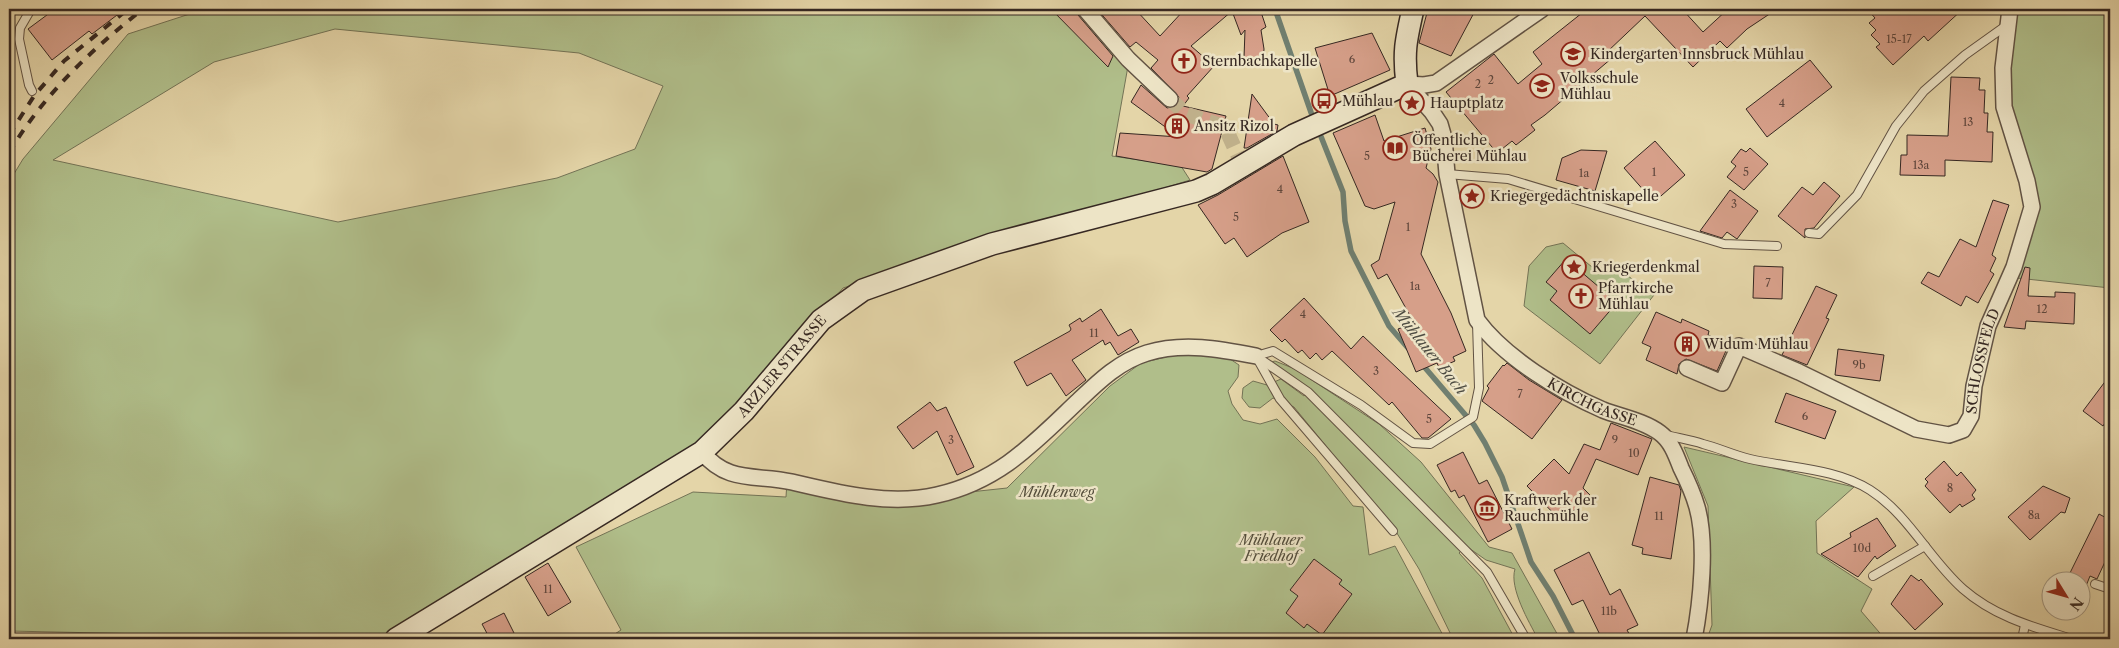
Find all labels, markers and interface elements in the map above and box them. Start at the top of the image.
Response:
house number: 15-17 [1886,32,1912,46]
school or university icon: Kindergarten Innsbruck Mühlau [1560,41,1586,67]
place label: Kindergarten Innsbruck Mühlau [1590,45,1804,63]
church icon: Sternbachkapelle [1171,48,1197,74]
place label: Sternbachkapelle [1202,52,1318,70]
house number: 6 [1349,52,1356,66]
place label: Volksschule Mühlau [1559,69,1639,103]
house number: 2 [1488,73,1494,87]
school or university icon: Volksschule Mühlau [1529,73,1555,99]
house number: 2 [1475,77,1481,91]
bus stop icon: Mühlau [1311,88,1337,114]
place icon: Hauptplatz [1399,90,1425,116]
place label: Mühlau [1342,92,1394,110]
place label: Hauptplatz [1430,94,1504,112]
house number: 4 [1779,96,1785,110]
building icon: Ansitz Rizol [1164,113,1190,139]
house number: 13 [1963,115,1973,129]
place label: Ansitz Rizol [1193,117,1274,135]
place label: Öffentliche Bücherei Mühlau [1412,131,1527,165]
library icon: Öffentliche Bücherei Mühlau [1382,135,1408,161]
house number: 5 [1364,149,1370,163]
house number: 13a [1913,158,1929,172]
house number: 1 [1652,165,1657,179]
house number: 5 [1743,165,1749,179]
house number: 1a [1579,166,1589,180]
house number: 4 [1277,182,1283,196]
place icon: Kriegergedächtniskapelle [1459,183,1485,209]
place label: Kriegergedächtniskapelle [1490,187,1659,205]
house number: 3 [1731,197,1737,211]
house number: 5 [1233,210,1239,224]
house number: 1 [1406,220,1411,234]
place icon: Kriegerdenkmal [1561,254,1587,280]
place label: Kriegerdenkmal [1592,258,1700,276]
house number: 7 [1765,276,1771,290]
house number: 1a [1410,279,1420,293]
place label: Pfarrkirche Mühlau [1598,279,1674,313]
church icon: Pfarrkirche Mühlau [1568,283,1594,309]
water label: Mühlauer Bach [1388,302,1471,398]
house number: 12 [2037,302,2047,316]
street label: SCHLOSSFELD [1962,306,2004,415]
house number: 4 [1300,307,1306,321]
street label: ARZLER STRASSE [733,311,830,422]
house number: 11 [1089,326,1099,340]
building icon: Widum Mühlau [1674,331,1700,357]
place label: Widum Mühlau [1703,335,1809,353]
house number: 9b [1852,358,1866,372]
house number: 3 [1373,364,1379,378]
street label: KIRCHGASSE [1544,374,1639,430]
house number: 7 [1517,387,1523,401]
house number: 6 [1802,409,1809,423]
house number: 5 [1426,412,1432,426]
house number: 3 [948,433,954,447]
house number: 9 [1612,433,1618,447]
house number: 10 [1628,446,1640,460]
house number: 8 [1947,481,1953,495]
park label: Mühlenweg [1018,483,1096,501]
place label: Kraftwerk der Rauchmühle [1504,491,1597,525]
museum icon: Kraftwerk der Rauchmühle [1474,495,1500,521]
house number: 8a [2028,508,2040,522]
house number: 11 [1654,509,1664,523]
park label: Mühlauer Friedhof [1237,531,1304,565]
house number: 10d [1853,541,1871,555]
north arrow [2042,570,2092,620]
house number: 11 [543,582,553,596]
text: N [2066,594,2087,614]
house number: 11b [1601,604,1617,618]

